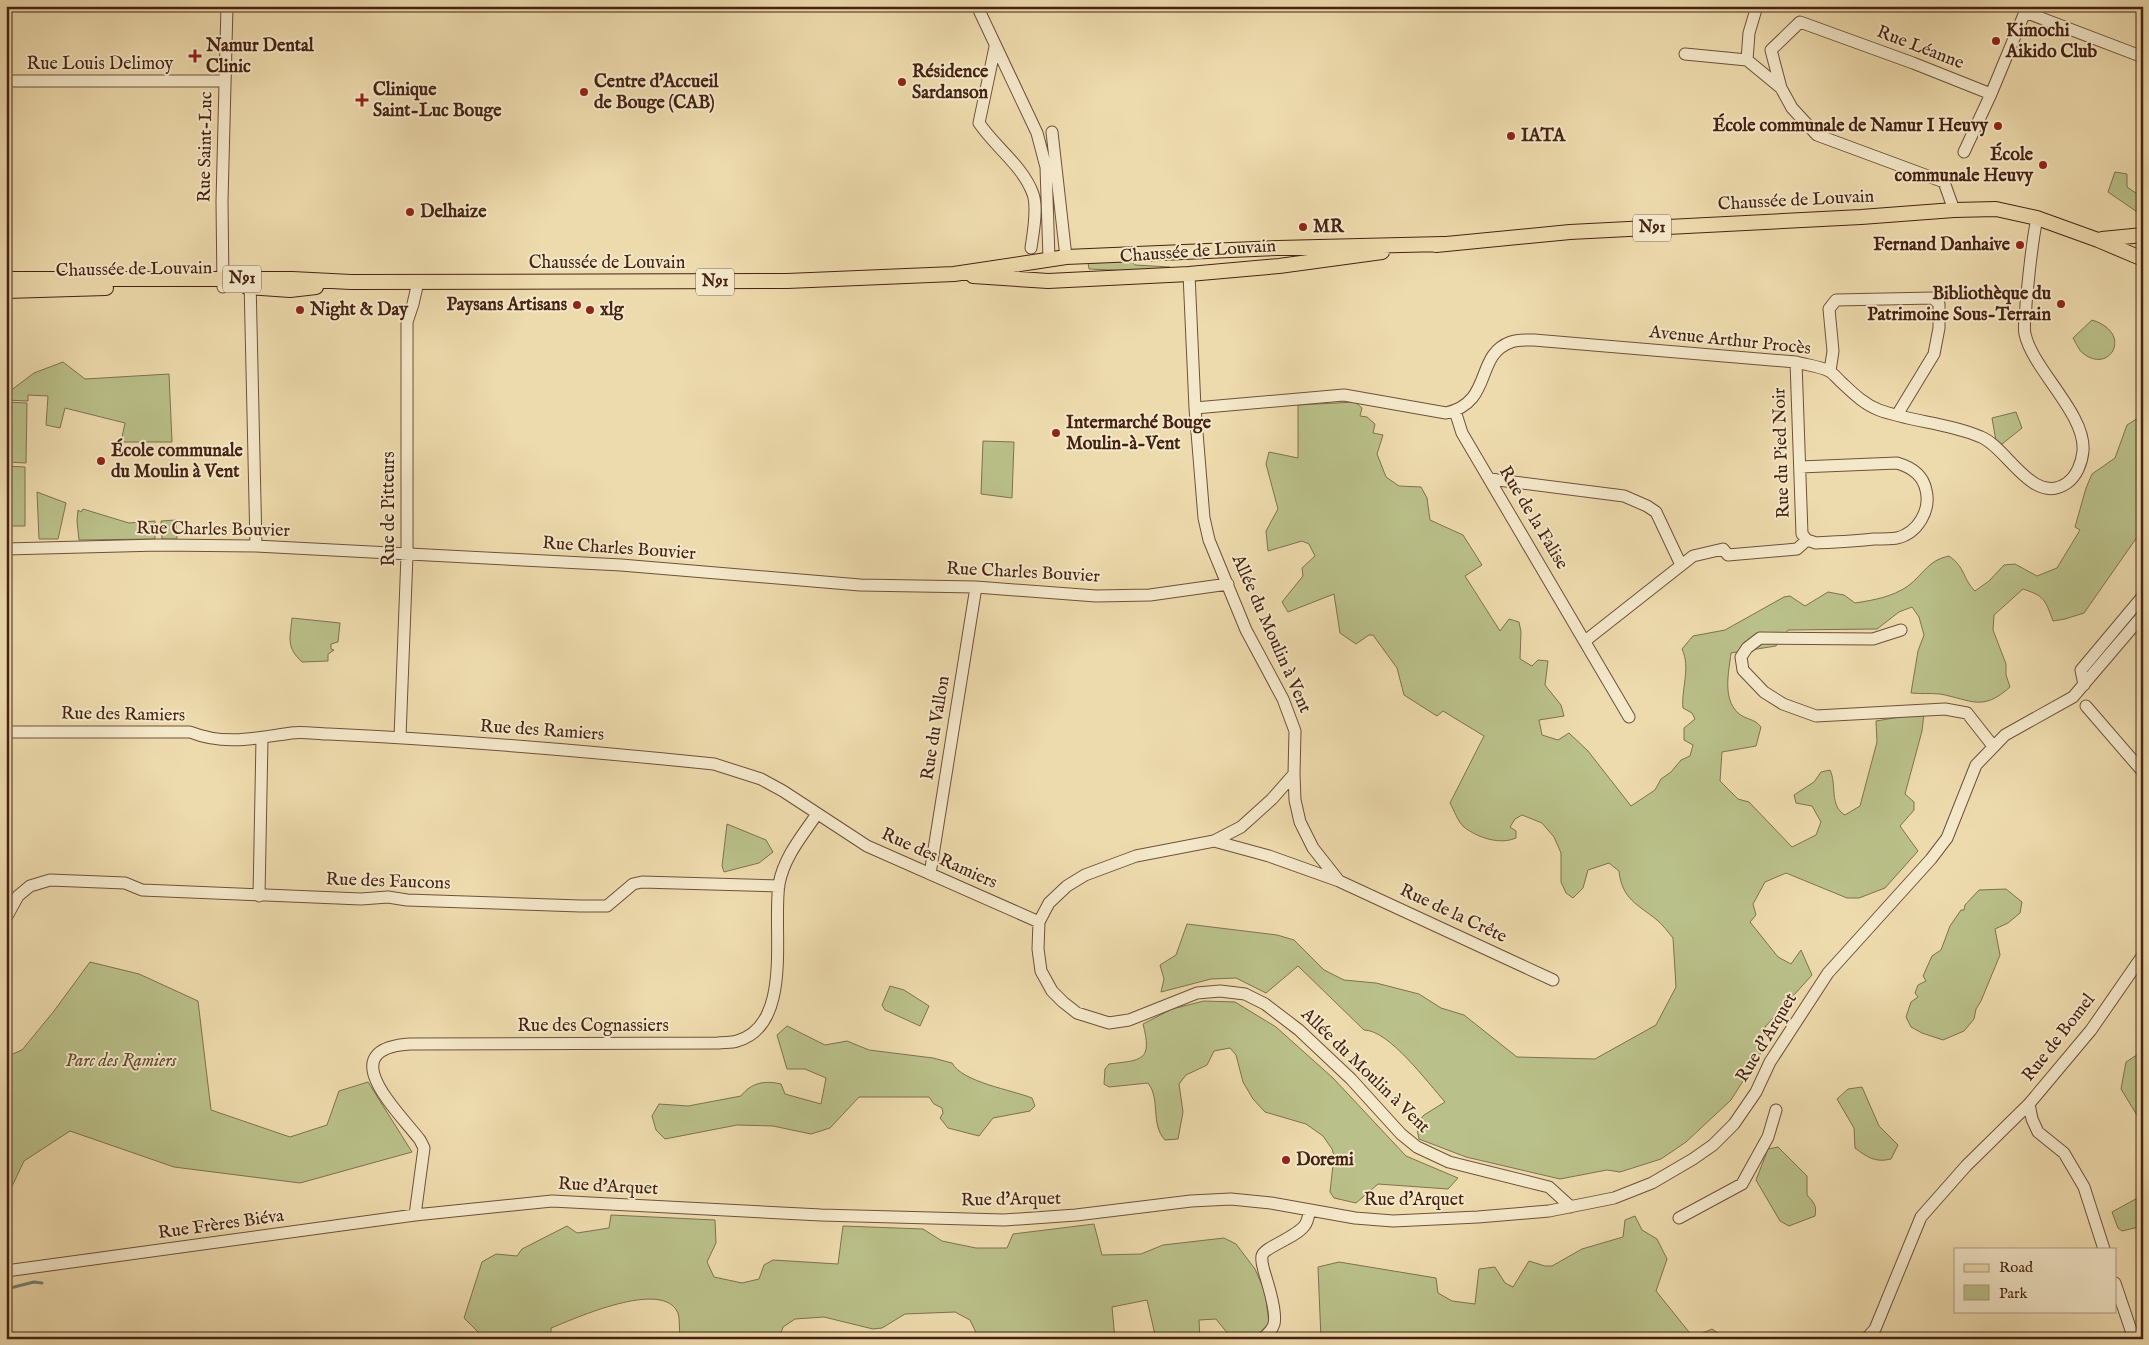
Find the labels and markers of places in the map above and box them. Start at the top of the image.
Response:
place label: Kimochi Aikido Club [2005,20,2098,64]
place label: Namur Dental Clinic [205,35,315,79]
marker: Kimochi Aikido Club [1990,35,2002,47]
marker: Namur Dental Clinic [188,49,202,63]
place label: Résidence Sardanson [912,61,989,105]
place label: Centre d'Accueil de Bouge (CAB) [594,71,719,115]
marker: Résidence Sardanson [896,76,908,88]
place label: Clinique Saint-Luc Bouge [373,79,502,123]
marker: Centre d'Accueil de Bouge (CAB) [578,86,590,98]
marker: Clinique Saint-Luc Bouge [355,93,369,107]
place label: École communale de Namur I Heuvy [1713,113,1989,138]
marker: École communale de Namur I Heuvy [1992,120,2004,132]
place label: IATA [1521,125,1566,148]
marker: IATA [1505,130,1517,142]
place label: École communale Heuvy [1894,142,2034,188]
marker: École communale Heuvy [2037,159,2049,171]
place label: Delhaize [420,201,487,224]
marker: Delhaize [404,206,416,218]
place label: MR [1313,216,1345,239]
marker: MR [1297,221,1309,233]
place label: Fernand Danhaive [1873,234,2011,257]
marker: Fernand Danhaive [2014,239,2026,251]
place label: Bibliothèque du Patrimoine Sous-Terrain [1867,283,2052,327]
place label: Paysans Artisans [447,294,568,317]
marker: Bibliothèque du Patrimoine Sous-Terrain [2055,298,2067,310]
place label: Night & Day [309,299,409,322]
marker: Paysans Artisans [571,299,583,311]
place label: xlg [600,299,625,322]
marker: Night & Day [294,304,306,316]
marker: xlg [584,304,596,316]
place label: Intermarché Bouge Moulin-à-Vent [1066,412,1212,456]
marker: Intermarché Bouge Moulin-à-Vent [1050,427,1062,439]
place label: École communale du Moulin à Vent [111,438,244,484]
marker: École communale du Moulin à Vent [95,455,107,467]
place label: Doremi [1296,1149,1354,1172]
marker: Doremi [1280,1154,1292,1166]

